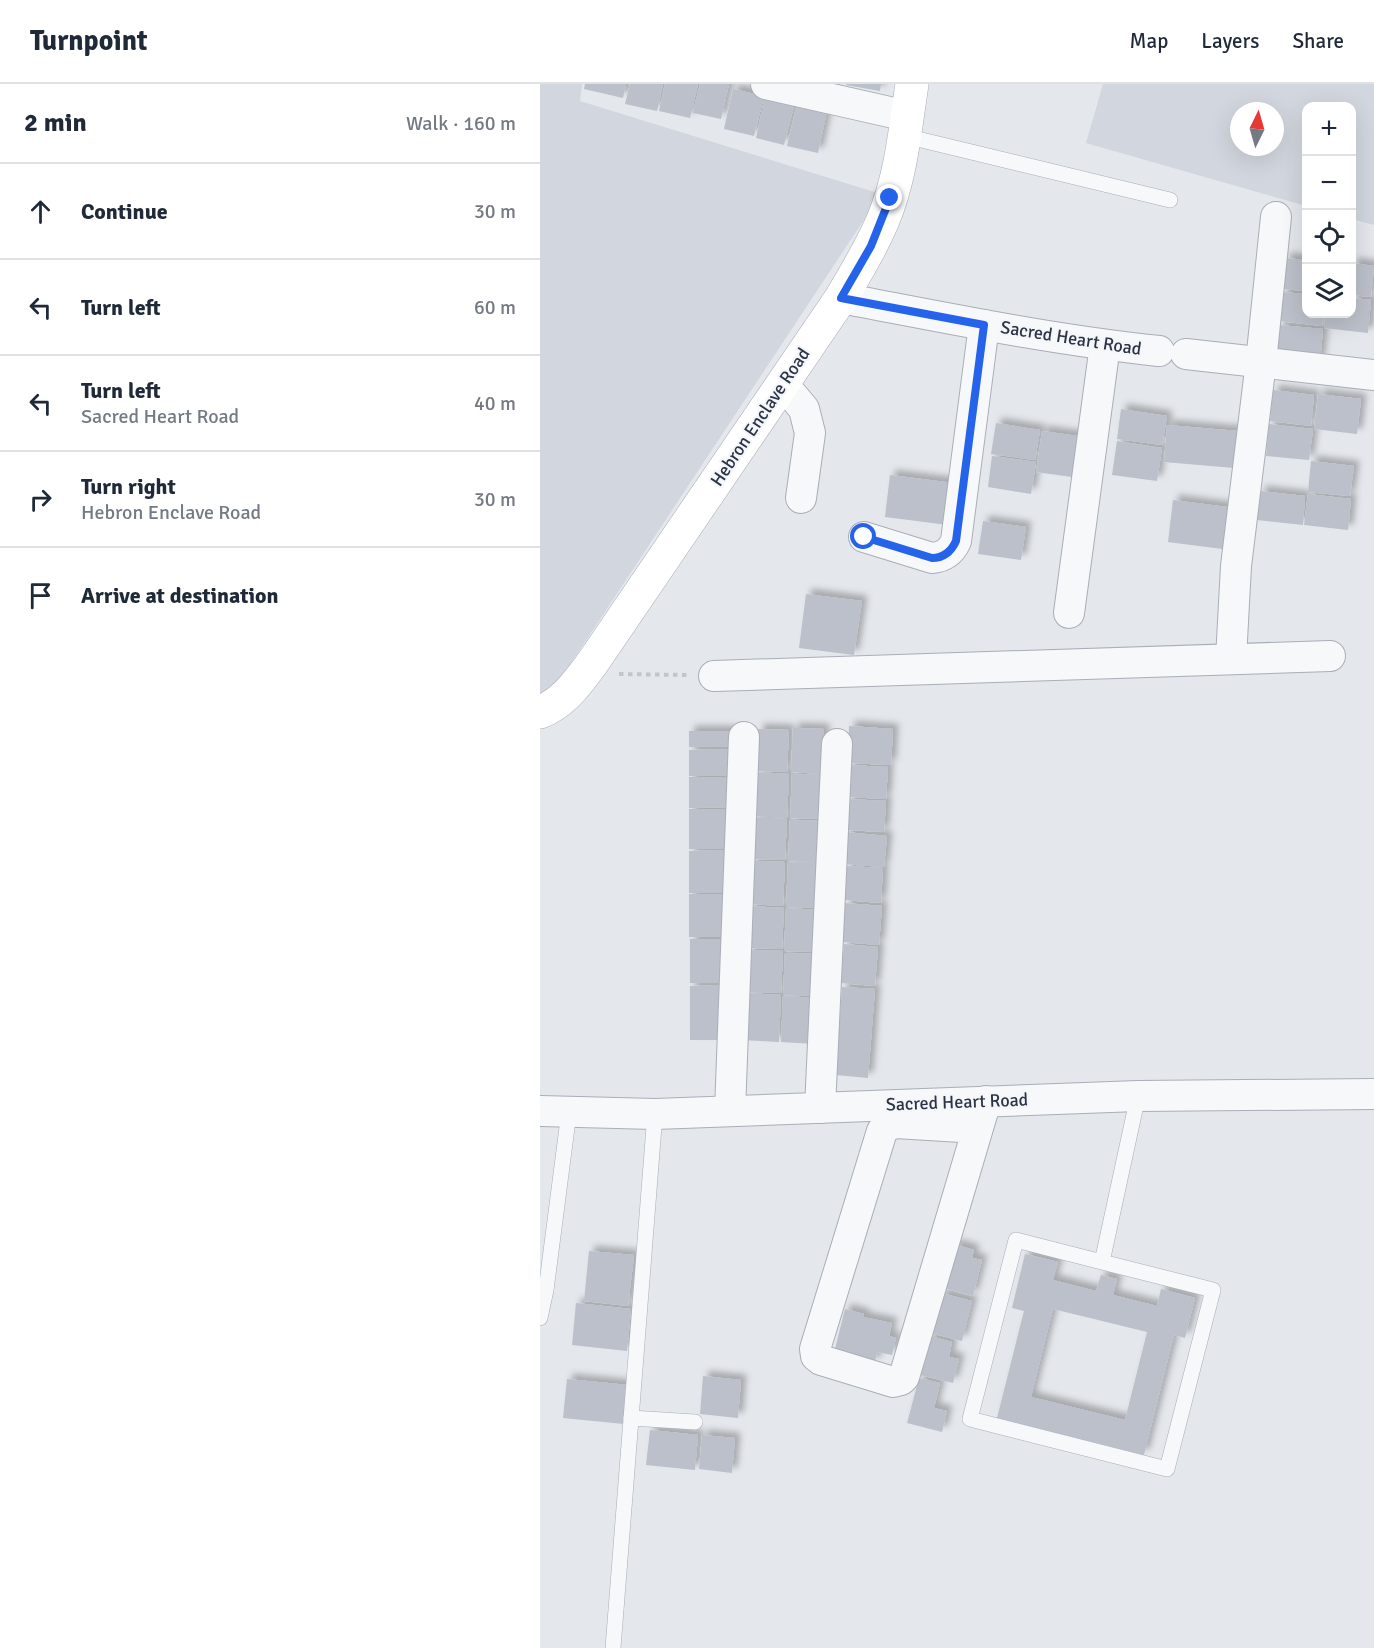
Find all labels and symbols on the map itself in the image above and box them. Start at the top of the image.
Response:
north arrow [1230,102,1284,156]
route end [876,184,902,210]
street label: Sacred Heart Road [999,316,1143,360]
street label: Hebron Enclave Road [706,344,814,490]
route start [850,523,876,549]
street label: Sacred Heart Road [885,1089,1029,1115]

